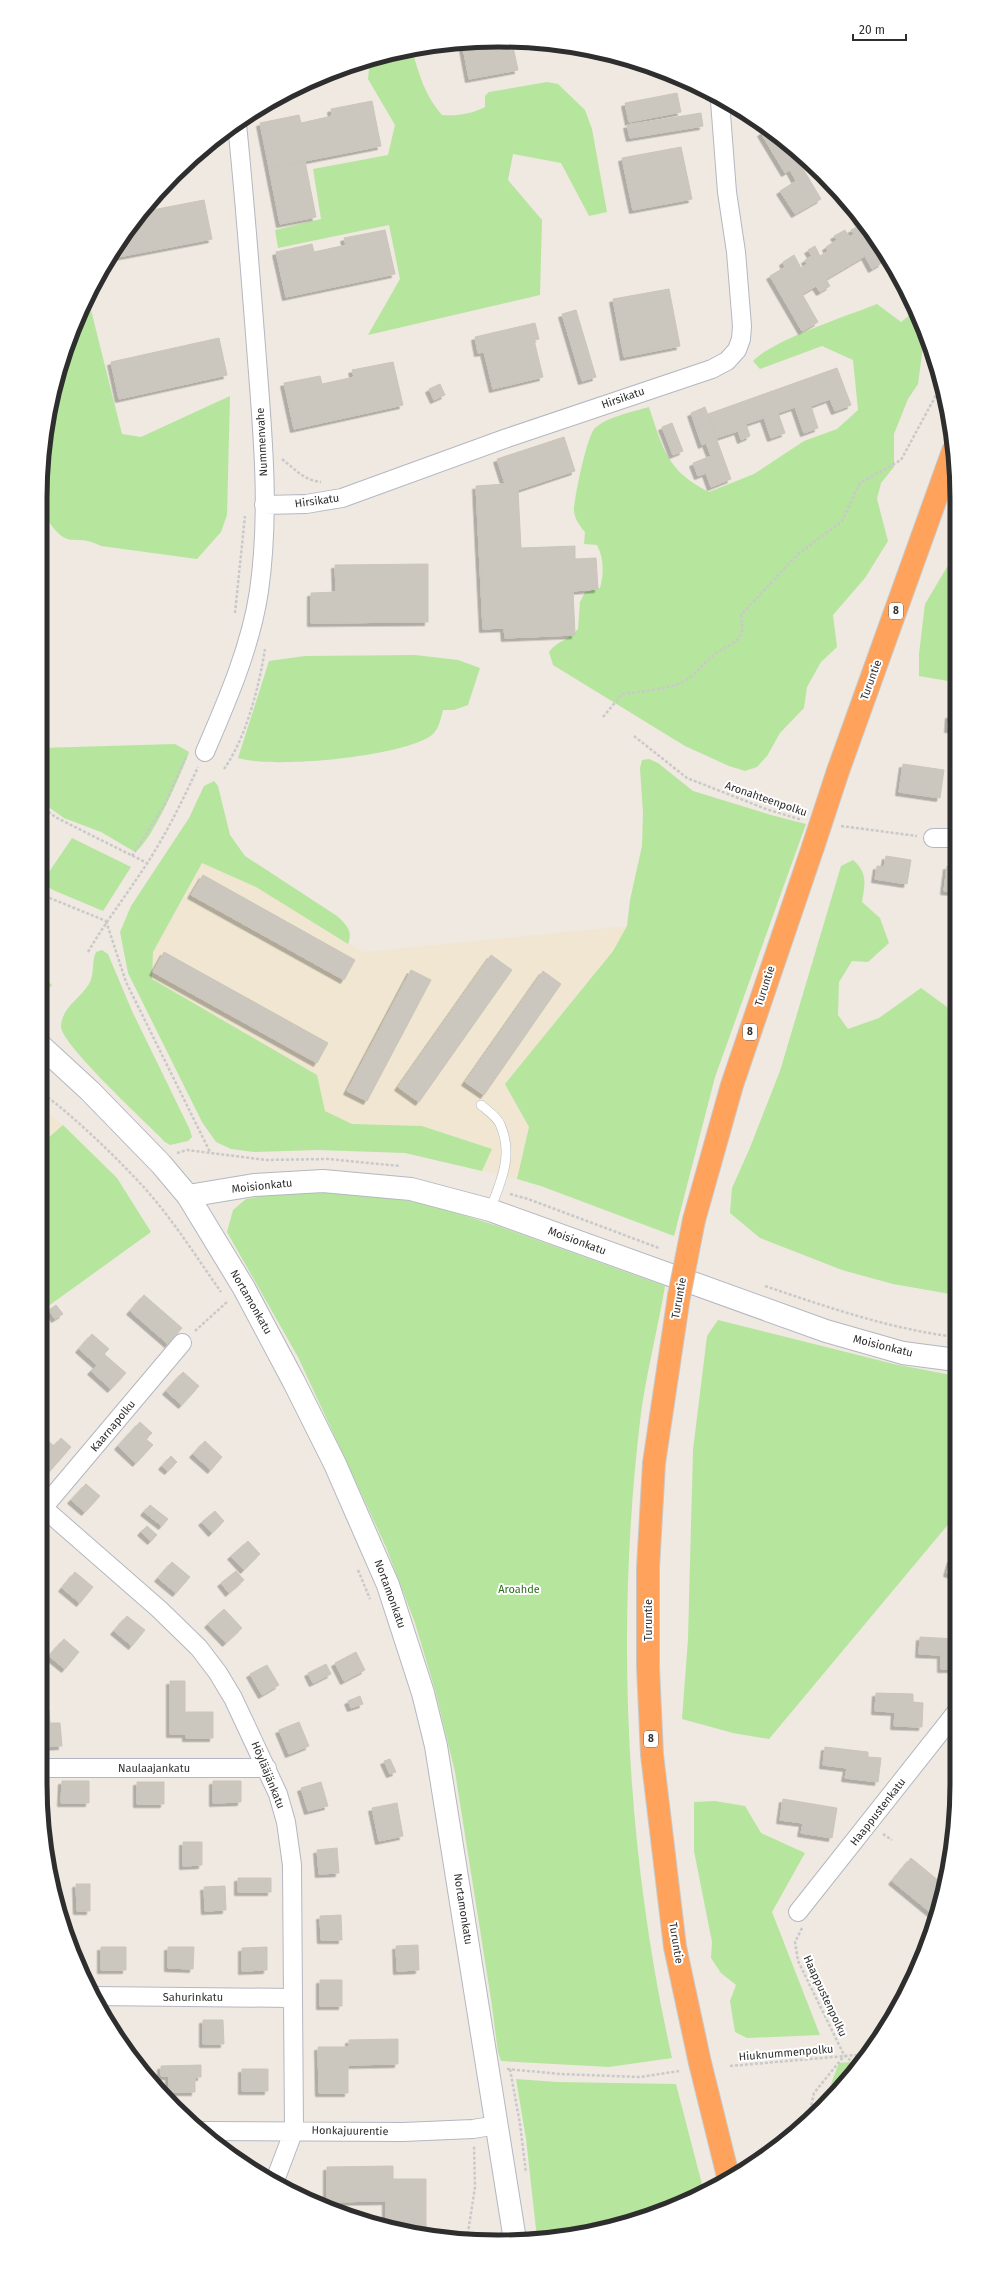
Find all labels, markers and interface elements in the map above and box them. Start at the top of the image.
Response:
scale bar [853,16,906,42]
text: 20 m [859,23,885,37]
street label: Hirsikatu [600,385,646,411]
street label: Nummenvahe [254,407,270,477]
street label: Hirsikatu [294,491,340,511]
road number: 8 [889,603,903,619]
street label: Turuntie [858,658,884,702]
street label: Aronahteenpolku [723,779,809,819]
street label: Turuntie [752,964,778,1008]
road number: 8 [743,1024,757,1040]
street label: Moisionkatu [231,1176,293,1196]
street label: Moisionkatu [546,1224,608,1258]
street label: Nortamonkatu [227,1267,275,1337]
street label: Turuntie [669,1276,689,1320]
street label: Moisionkatu [852,1332,914,1360]
street label: Kaarnapolku [88,1398,138,1454]
street label: Nortamonkatu [372,1558,408,1630]
park label: Aroahde [498,1583,540,1596]
street label: Turuntie [642,1599,655,1641]
road number: 8 [644,1731,658,1747]
street label: Höylääjänkatu [249,1739,287,1811]
street label: Naulaajankatu [118,1762,190,1775]
street label: Haappustenkatu [848,1776,908,1848]
street label: Nortamonkatu [451,1872,475,1946]
street label: Turuntie [666,1921,686,1965]
street label: Haappustenpolku [800,1953,850,2039]
street label: Sahurinkatu [163,1991,223,2004]
street label: Hiuknummenpolku [738,2042,834,2064]
street label: Honkajuurentie [311,2124,389,2138]

